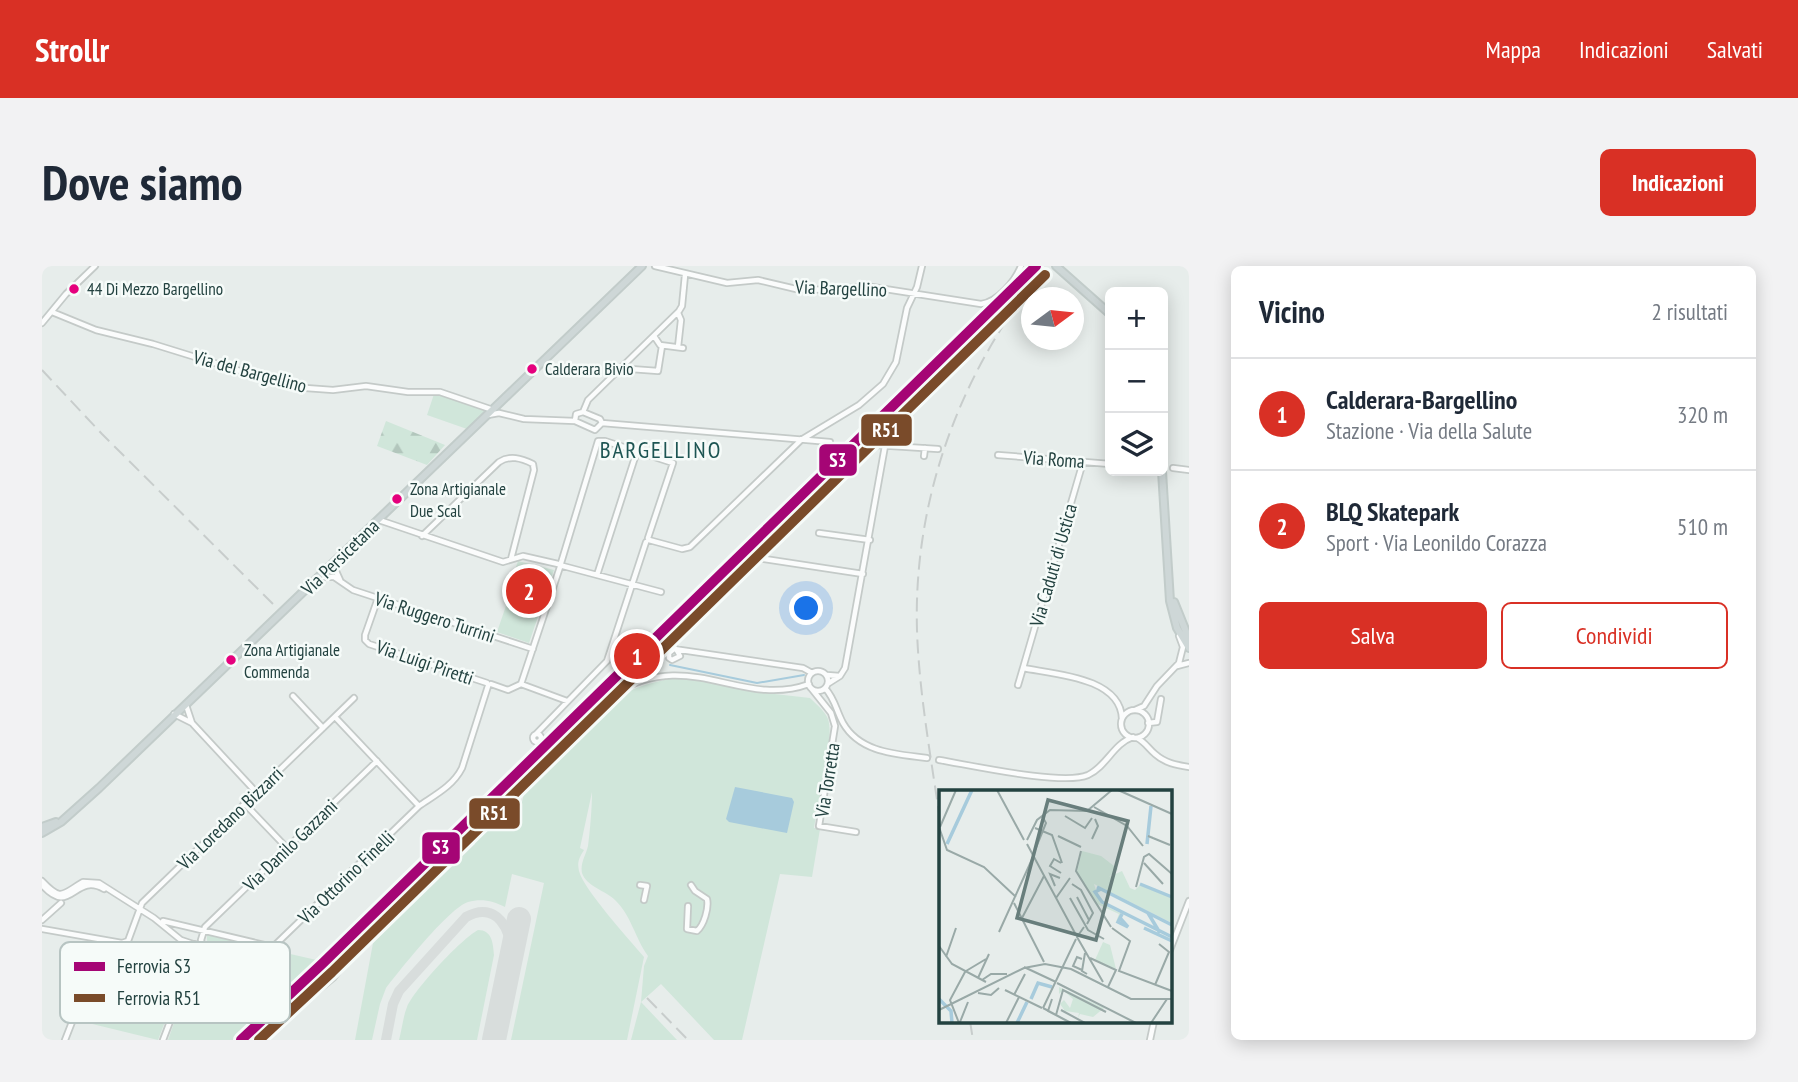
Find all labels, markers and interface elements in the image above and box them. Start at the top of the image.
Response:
text: Strollr [35,28,109,71]
text: Mappa [1486,34,1541,65]
text: Indicazioni [1579,34,1669,65]
text: Salvati [1707,34,1763,65]
button: Indicazioni [1600,149,1756,216]
text: Dove siamo [42,150,243,214]
street label: Via Bargellino [794,274,887,302]
place label: 44 Di Mezzo Bargellino [87,278,223,300]
marker: 44 Di Mezzo Bargellino [67,282,81,296]
north arrow [1021,287,1084,350]
map controls [1105,287,1168,476]
button: + [1105,287,1168,350]
text: Vicino [1259,292,1325,331]
text: 2 risultati [1652,297,1728,326]
street label: Via del Bargellino [190,344,309,398]
button: − [1105,350,1168,413]
place label: Calderara Bivio [545,358,634,380]
marker: Calderara Bivio [525,362,539,376]
text: Calderara-Bargellino [1326,383,1517,416]
text: 1 [1277,400,1288,429]
text: 320 m [1677,400,1728,429]
line badge: R51 [860,413,913,447]
button: layers [1105,413,1168,476]
text: Stazione · Via della Salute [1326,416,1532,445]
text: R51 [872,418,900,442]
district label: BARGELLINO [600,435,722,464]
line badge: S3 [818,443,858,477]
street label: Via Roma [1022,445,1085,473]
text: S3 [829,448,847,472]
place label: Zona Artigianale Due Scal [410,478,506,522]
marker: Zona Artigianale Due Scal [390,492,404,506]
text: BLQ Skatepark [1326,495,1459,528]
street label: Via Caduti di Ustica [1024,501,1082,630]
text: 2 [1277,512,1288,541]
text: 510 m [1677,512,1728,541]
street label: Via Persicetana [295,514,384,601]
text: Sport · Via Leonildo Corazza [1326,528,1547,557]
pin: 2 [506,565,552,617]
street label: Via Ruggero Turrini [371,586,498,648]
your location [789,591,823,625]
button: Salva [1259,602,1487,669]
button: Condividi [1501,602,1728,669]
pin: 1 [614,630,660,682]
street label: Via Luigi Piretti [372,634,477,690]
place label: Zona Artigianale Commenda [244,639,340,683]
marker: Zona Artigianale Commenda [224,653,238,667]
street label: Via Torretta [809,741,845,820]
street label: Via Loredano Bizzarri [171,761,288,875]
inset map [939,790,1171,1023]
street label: Via Danilo Gazzani [237,794,342,897]
line badge: R51 [468,797,521,830]
text: R51 [480,801,508,825]
street label: Via Ottorino Finelli [292,825,399,930]
line badge: S3 [421,831,461,865]
text: S3 [432,835,450,859]
legend [60,942,290,1023]
text: Ferrovia S3 [117,954,191,978]
text: Ferrovia R51 [117,986,200,1010]

